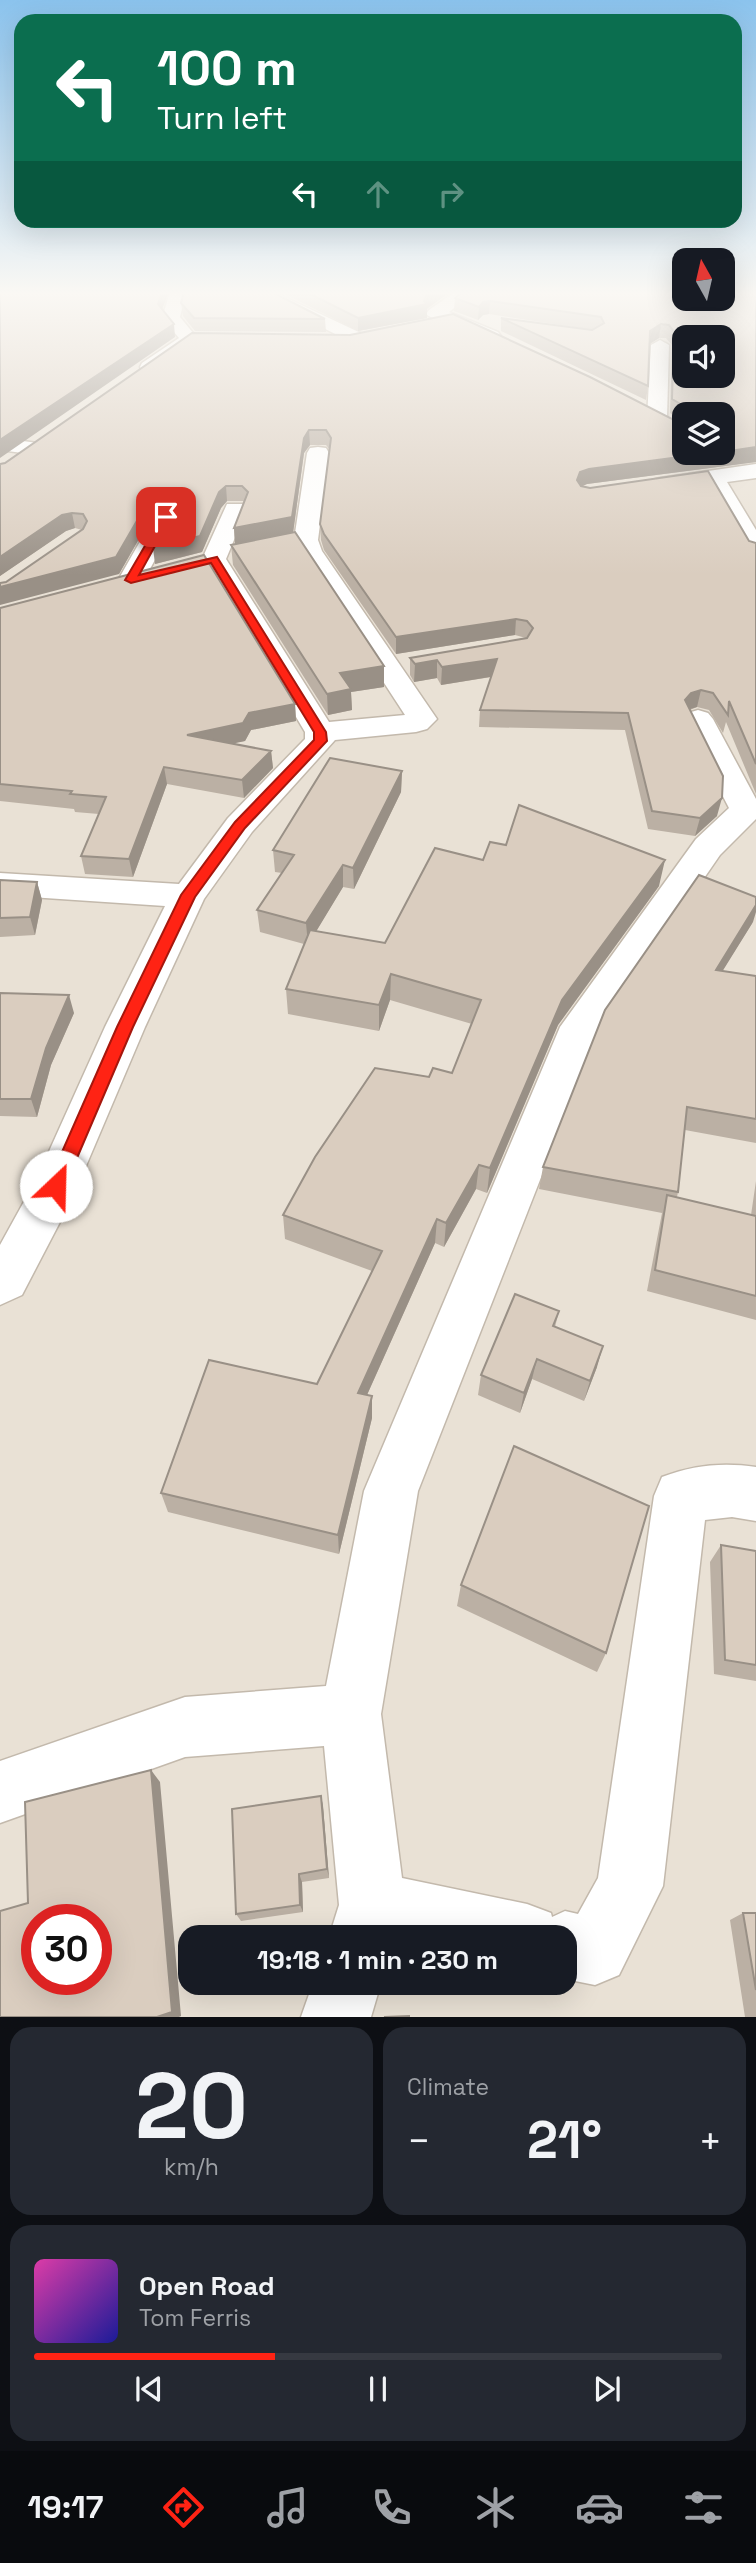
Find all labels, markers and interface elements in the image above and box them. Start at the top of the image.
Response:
text: 100 m [157,37,297,99]
icon: left [42,42,133,133]
text: Turn left [157,98,287,138]
icon: left [286,175,324,213]
icon: ahead [359,175,397,213]
icon: right [432,175,470,213]
north arrow [672,248,735,312]
map controls [672,248,735,465]
button: sound [672,325,735,388]
button: layers [672,402,735,465]
pin [136,487,196,547]
icon: arrive [147,498,185,536]
position arrow [19,1149,93,1223]
speed limit sign: 30 [21,1904,112,1995]
text: 19:18 · 1 min · 230 m [257,1943,498,1977]
text: 20 [135,2048,248,2165]
text: Climate [407,2072,489,2102]
text: 21° [527,2107,602,2173]
text: − [407,2117,431,2165]
text: + [698,2117,722,2165]
text: km/h [164,2152,219,2182]
text: Open Road [139,2269,275,2303]
text: Tom Ferris [139,2303,251,2333]
icon: previous [130,2370,168,2408]
icon: pause [359,2370,397,2408]
icon: next [588,2370,626,2408]
icon: directions [159,2483,208,2532]
icon: music [263,2483,312,2532]
icon: phone [367,2483,416,2532]
icon: climate [471,2483,520,2532]
icon: car [575,2483,624,2532]
icon: filters [679,2483,728,2532]
text: 19:17 [28,2487,104,2527]

